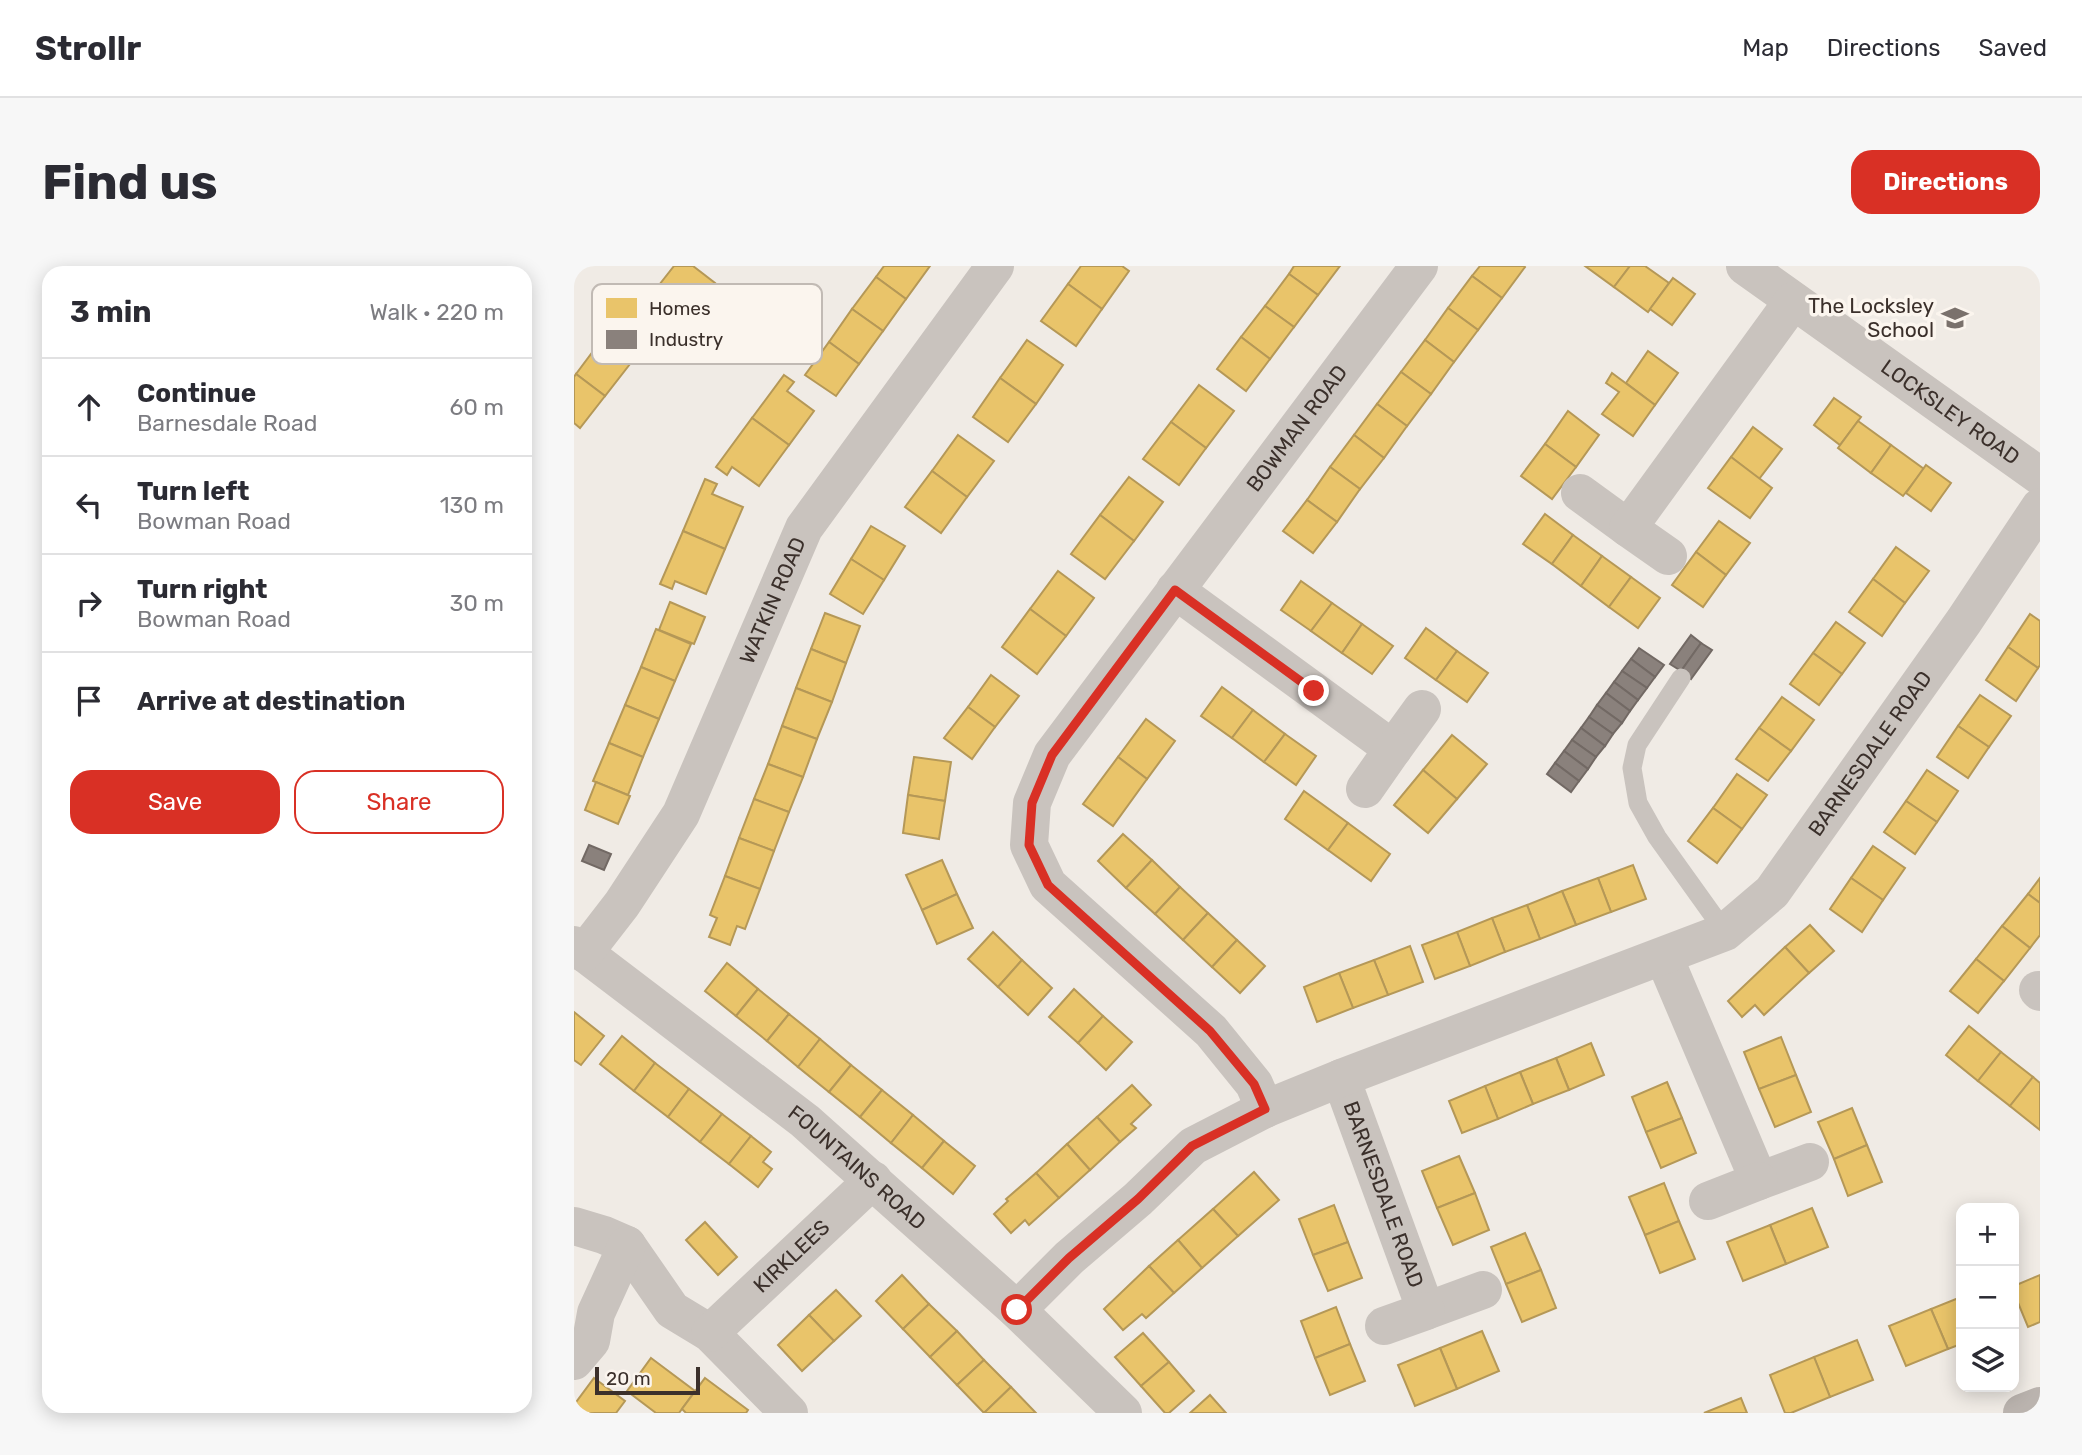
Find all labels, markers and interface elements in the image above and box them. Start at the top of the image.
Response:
text: Strollr [35,29,141,68]
text: Map [1742,34,1789,62]
text: Directions [1827,34,1940,62]
text: Saved [1978,34,2047,62]
button: Directions [1851,150,2040,214]
text: Find us [42,153,218,211]
legend [592,284,822,364]
place label: The Locksley School [1808,293,1934,342]
text: 3 min [70,294,152,330]
text: Homes [649,297,711,320]
text: Walk · 220 m [370,298,504,326]
school or university icon: The Locksley School [1940,303,1970,333]
text: Industry [649,328,723,351]
street label: LOCKSLEY ROAD [1876,354,2025,470]
street label: BOWMAN ROAD [1241,360,1352,496]
text: Continue [137,378,256,409]
icon: ahead [70,388,108,426]
text: 60 m [449,393,504,421]
text: Barnesdale Road [137,409,317,437]
text: Turn left [137,476,249,507]
icon: left [70,486,108,524]
text: 130 m [440,491,504,519]
text: Bowman Road [137,507,291,535]
street label: WATKIN ROAD [734,533,811,667]
text: Turn right [137,574,267,605]
icon: right [70,584,108,622]
text: 30 m [449,589,504,617]
text: Bowman Road [137,605,291,633]
street label: BARNESDALE ROAD [1803,666,1937,841]
route end [1298,675,1329,706]
icon: arrive [70,682,108,720]
text: Arrive at destination [137,686,405,717]
button: Save [70,770,280,834]
button: Share [294,770,504,834]
street label: BARNESDALE ROAD [1339,1098,1429,1291]
street label: FOUNTAINS ROAD [783,1100,931,1235]
map controls [1956,1203,2019,1392]
button: + [1956,1203,2019,1266]
street label: KIRKLEES [748,1214,835,1298]
button: − [1956,1266,2019,1329]
route start [1001,1294,1032,1325]
button: layers [1956,1329,2019,1392]
scale bar [595,1364,700,1396]
text: 20 m [606,1367,651,1390]

